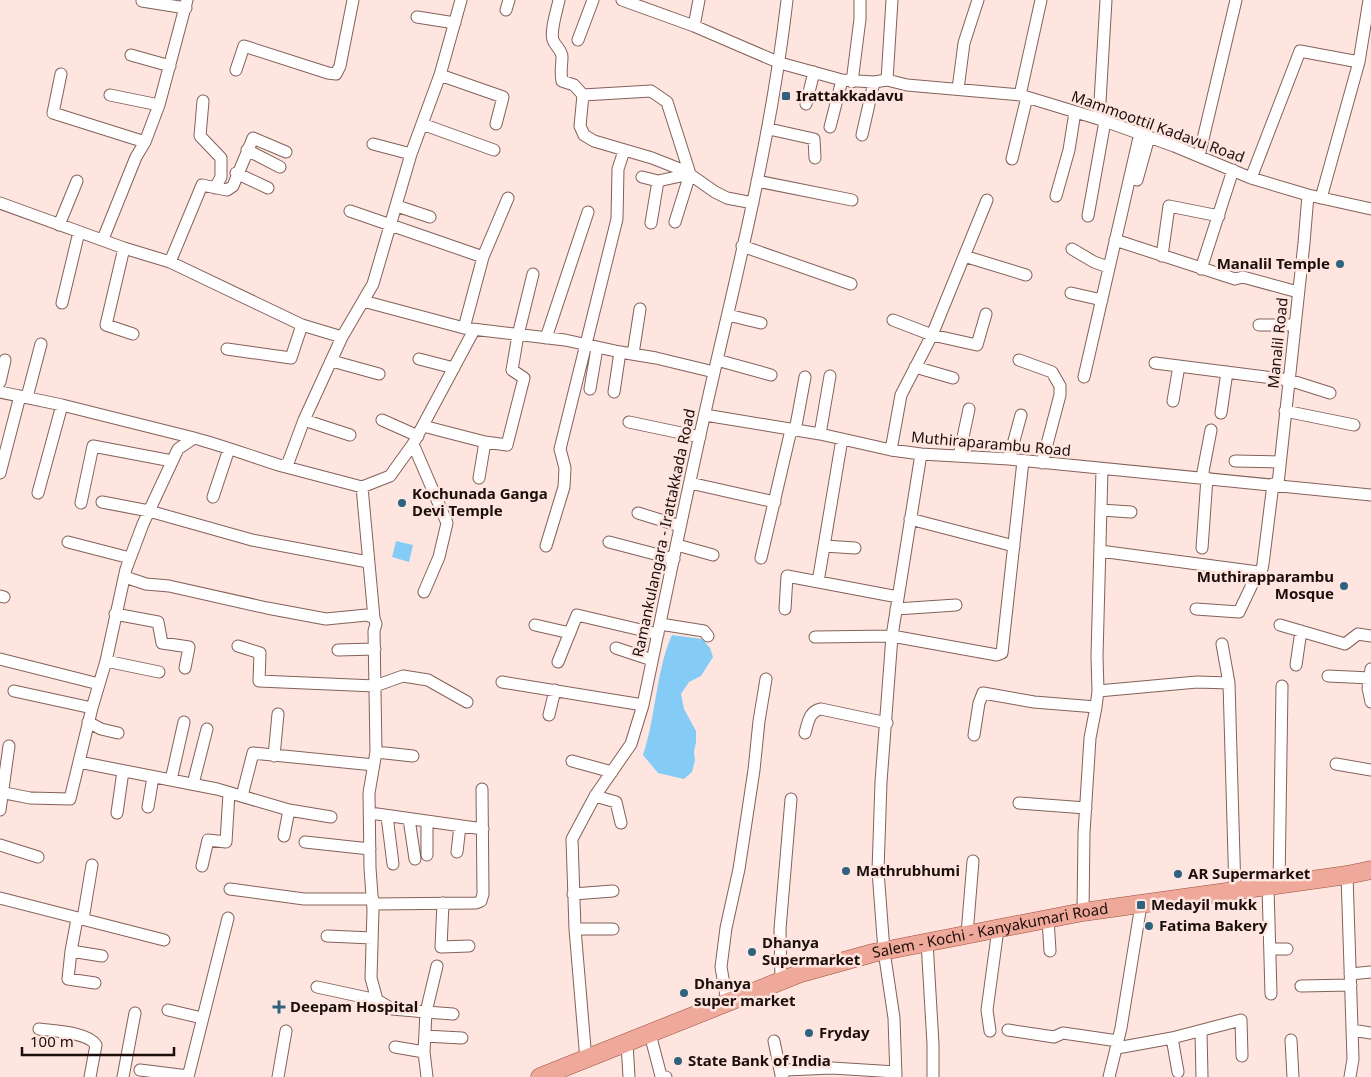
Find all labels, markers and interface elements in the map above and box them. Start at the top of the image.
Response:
place label: Irattakkadavu [796,85,904,105]
street label: Mammoottil Kadavu Road [1069,85,1248,167]
marker: Irattakkadavu [780,90,792,102]
place label: Manalil Temple [1217,253,1330,273]
marker: Manalil Temple [1334,258,1346,270]
street label: Manalil Road [1262,296,1292,389]
street label: Ramankulangara - Irattakkada Road [627,407,699,659]
street label: Muthiraparambu Road [910,426,1072,460]
place label: Kochunada Ganga Devi Temple [412,483,548,520]
marker: Kochunada Ganga Devi Temple [396,497,408,509]
place label: Muthirapparambu Mosque [1197,566,1334,603]
marker: Muthirapparambu Mosque [1338,580,1350,592]
place label: Mathrubhumi [856,860,960,880]
place label: AR Supermarket [1188,863,1311,883]
marker: Mathrubhumi [840,865,852,877]
marker: AR Supermarket [1172,868,1184,880]
place label: Medayil mukk [1151,894,1258,914]
street label: Salem - Kochi - Kanyakumari Road [870,898,1109,962]
marker: Medayil mukk [1135,899,1147,911]
place label: Fatima Bakery [1159,915,1268,935]
marker: Fatima Bakery [1143,920,1155,932]
place label: Dhanya Supermarket [762,932,861,969]
marker: Dhanya Supermarket [746,946,758,958]
place label: Dhanya super market [694,973,796,1010]
marker: Dhanya super market [678,987,690,999]
place label: Deepam Hospital [290,996,418,1016]
marker: Deepam Hospital [272,1000,286,1014]
place label: Fryday [819,1022,870,1042]
scale bar [22,1024,175,1056]
marker: Fryday [803,1027,815,1039]
text: 100 m [30,1031,74,1051]
place label: State Bank of India [688,1050,831,1070]
marker: State Bank of India [672,1055,684,1067]

